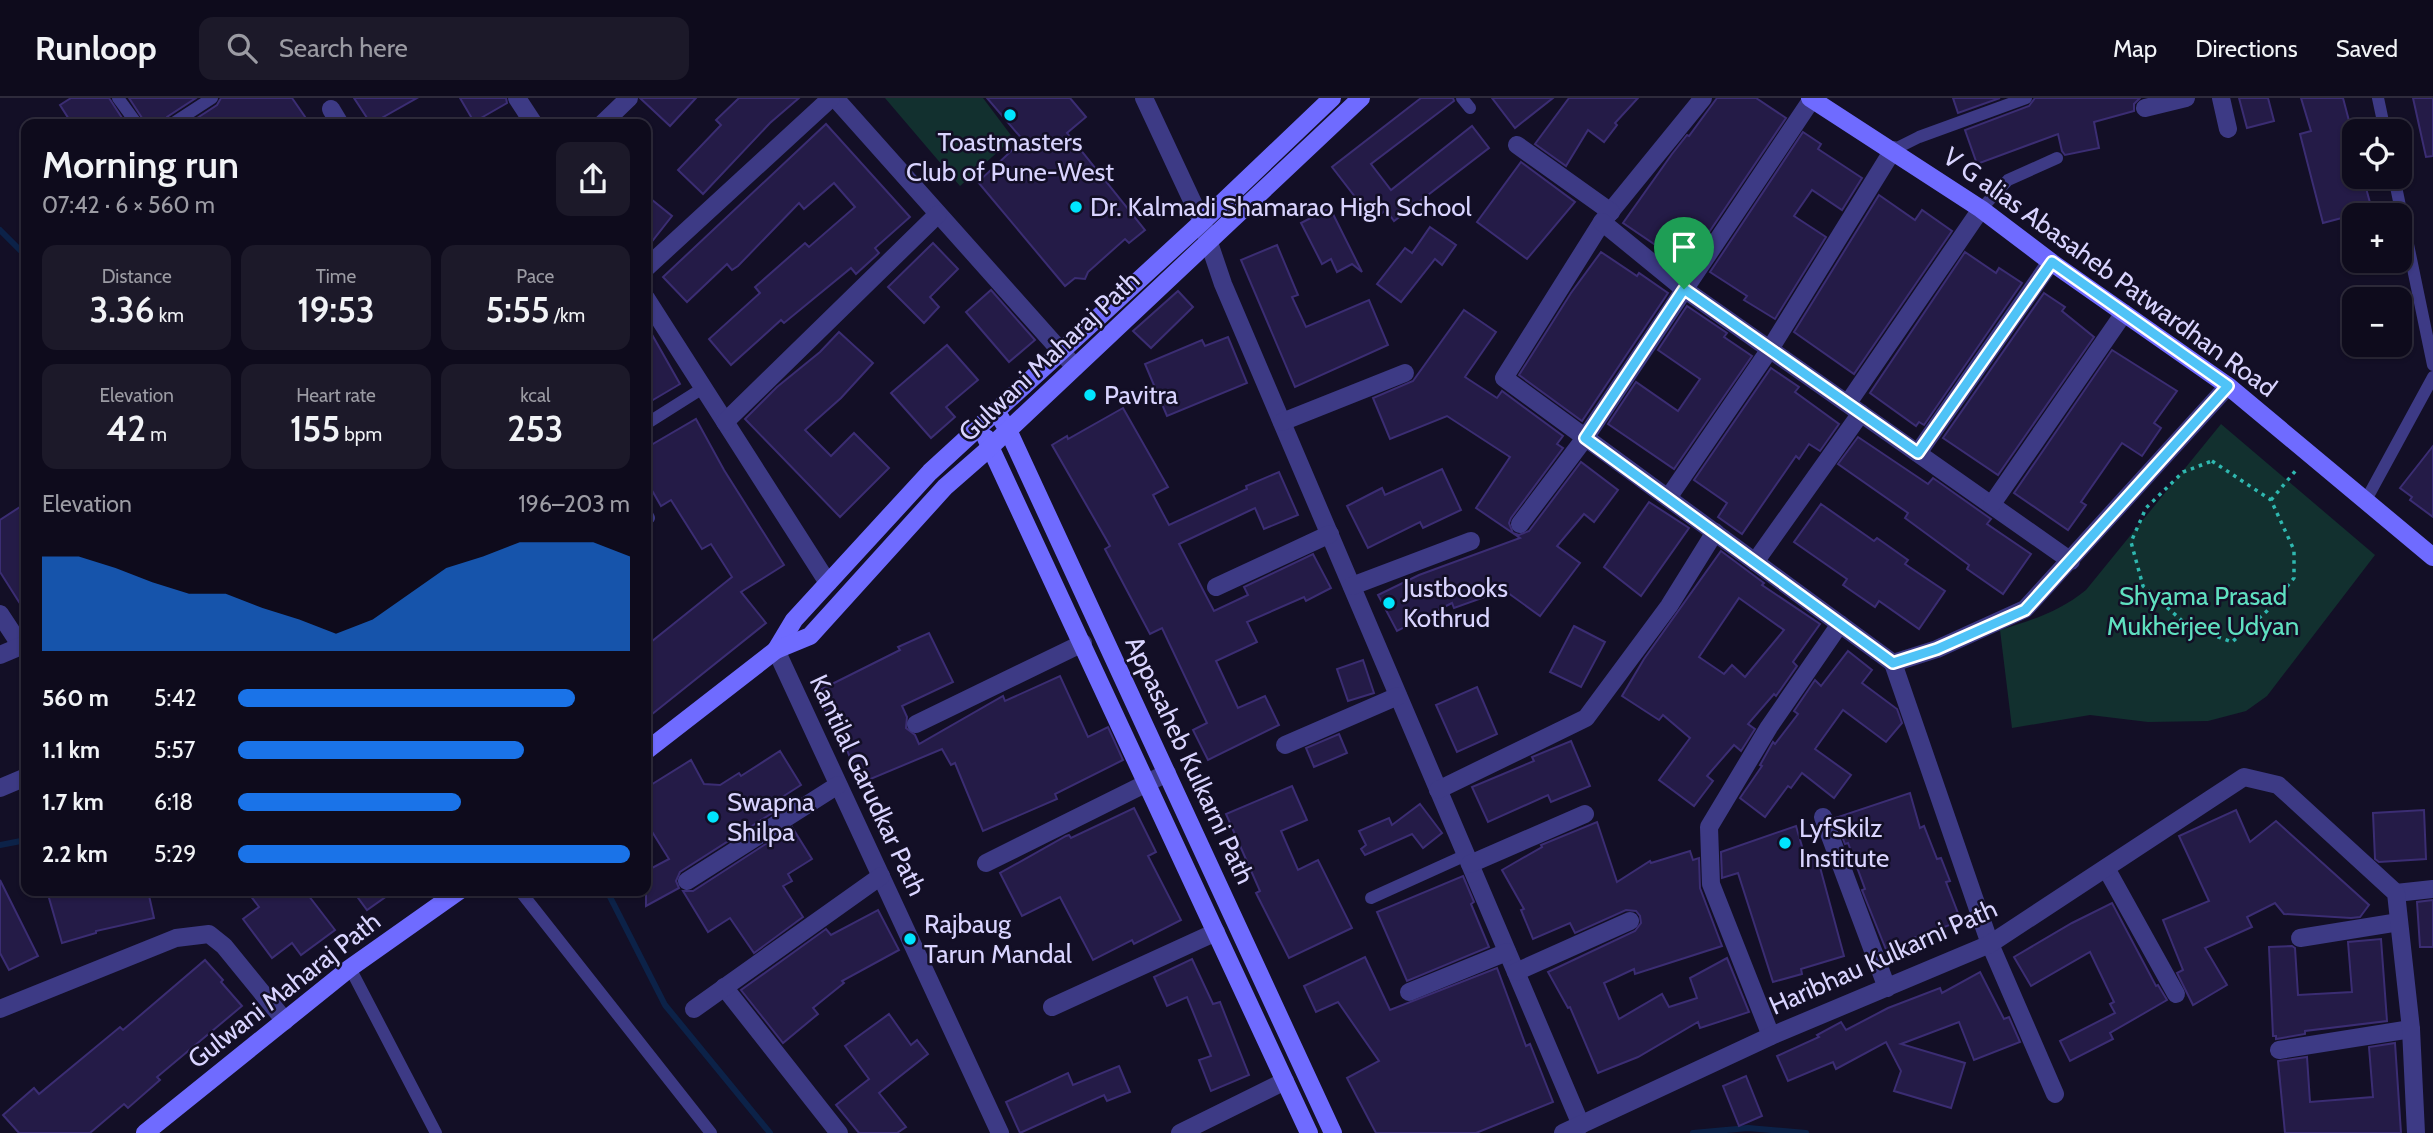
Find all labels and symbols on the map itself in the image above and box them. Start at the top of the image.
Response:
marker: Toastmasters Club of Pune-West [1002,107,1018,123]
place label: Toastmasters Club of Pune-West [906,126,1114,188]
street label: V G alias Abasaheb Patwardhan Road [1937,140,2283,404]
place label: Dr. Kalmadi Shamarao High School [1090,191,1472,223]
marker: Dr. Kalmadi Shamarao High School [1068,199,1084,215]
pin [1654,217,1714,289]
street label: Gulwani Maharaj Path [952,264,1146,448]
place label: Pavitra [1104,379,1179,411]
marker: Pavitra [1082,387,1098,403]
place label: Justbooks Kothrud [1402,572,1508,634]
park label: Shyama Prasad Mukherjee Udyan [2107,580,2299,642]
marker: Justbooks Kothrud [1381,595,1397,611]
street label: Appasaheb Kulkarni Path [1118,631,1262,889]
street label: Kantilal Garudkar Path [803,669,933,901]
place label: Swapna Shilpa [727,786,815,848]
marker: Swapna Shilpa [705,809,721,825]
place label: LyfSkilz Institute [1799,812,1889,874]
marker: LyfSkilz Institute [1777,835,1793,851]
street label: Haribhau Kulkarni Path [1764,892,2002,1022]
street label: Gulwani Maharaj Path [181,905,387,1075]
place label: Rajbaug Tarun Mandal [924,908,1072,970]
marker: Rajbaug Tarun Mandal [902,931,918,947]

